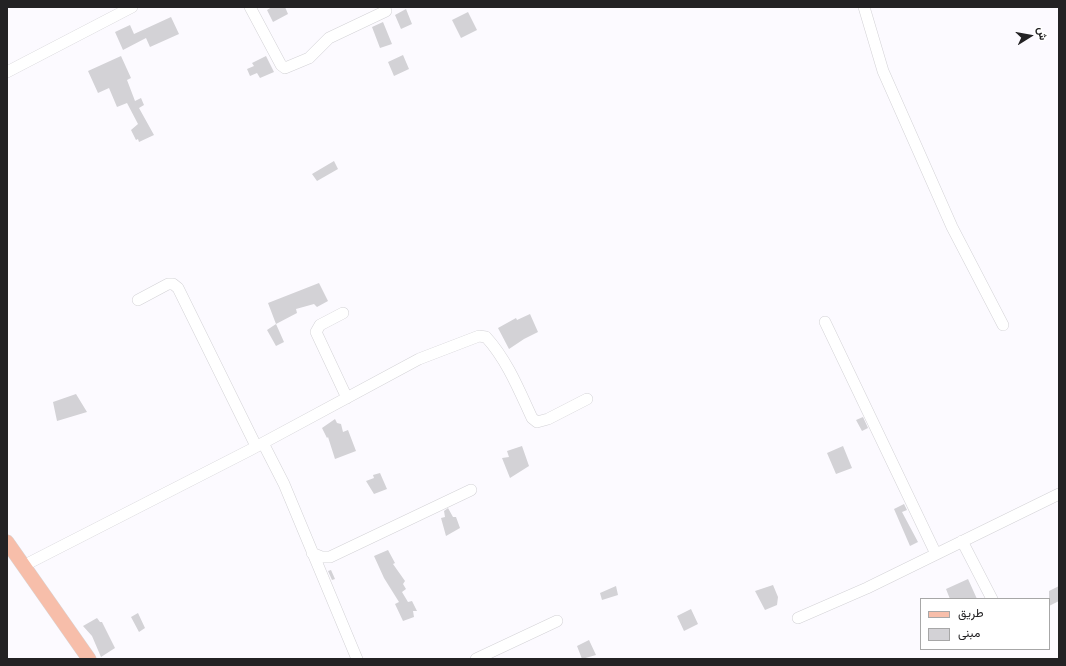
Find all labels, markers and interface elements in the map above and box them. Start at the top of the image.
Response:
north arrow [1010,16,1050,56]
text: ش [1034,26,1051,42]
legend [920,598,1050,650]
text: طريق [958,605,983,621]
text: مبنى [958,625,980,641]

